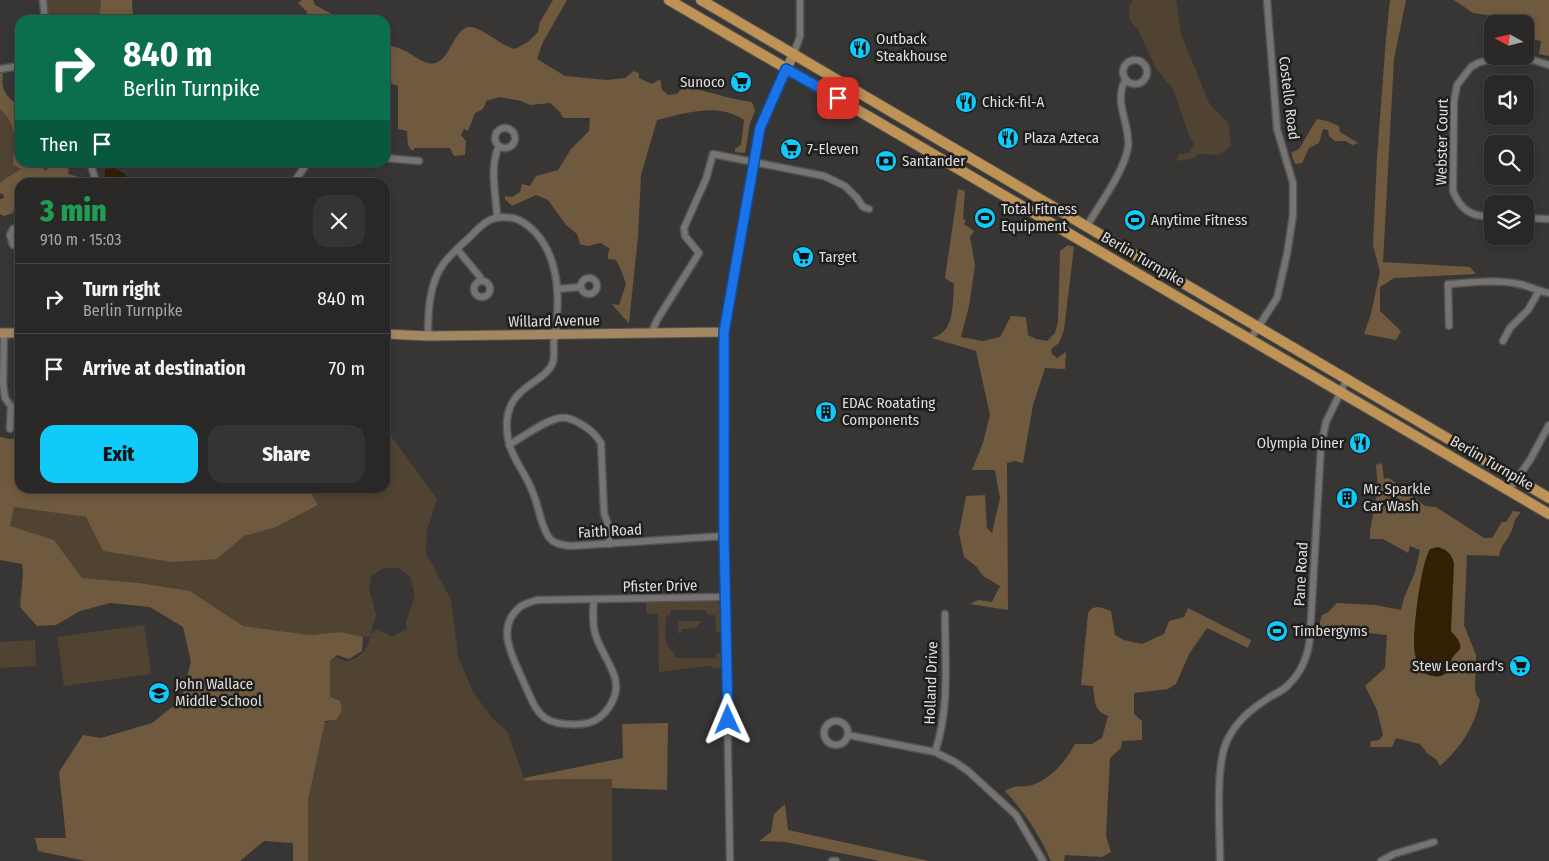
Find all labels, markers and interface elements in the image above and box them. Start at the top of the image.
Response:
north arrow [1484,15,1534,65]
map controls [1484,15,1534,245]
place label: Outback Steakhouse [876,30,947,65]
text: 840 m [123,33,213,75]
icon: right [40,35,105,100]
restaurant icon: Outback Steakhouse [848,36,872,60]
street label: Costello Road [1275,55,1303,141]
supermarket icon: Sunoco [729,70,753,94]
place label: Sunoco [680,73,725,91]
text: Berlin Turnpike [123,75,260,102]
button: sound [1484,75,1534,125]
pin [817,77,859,119]
icon: arrive [824,84,852,112]
restaurant icon: Chick-fil-A [954,90,978,114]
place label: Chick-fil-A [982,93,1044,111]
street label: Webster Court [1432,98,1452,186]
restaurant icon: Plaza Azteca [996,126,1020,150]
place label: Plaza Azteca [1024,129,1099,147]
icon: arrive [88,130,116,158]
text: Then [40,133,78,156]
button: search [1484,135,1534,185]
supermarket icon: 7-Eleven [779,137,803,161]
place label: 7-Eleven [807,140,859,158]
bank icon: Santander [874,149,898,173]
place label: Santander [902,152,966,170]
text: 3 min [40,193,107,229]
button: close [313,195,365,247]
button: layers [1484,195,1534,245]
place label: Total Fitness Equipment [1001,200,1077,235]
sports icon: Total Fitness Equipment [973,206,997,230]
sports icon: Anytime Fitness [1123,208,1147,232]
place label: Anytime Fitness [1151,211,1247,229]
street label: Berlin Turnpike [1098,228,1188,290]
text: 910 m · 15:03 [40,230,121,249]
supermarket icon: Target [791,245,815,269]
place label: Target [819,248,857,266]
text: Turn right [83,278,160,301]
icon: right [40,285,68,313]
text: 840 m [317,287,365,310]
text: Berlin Turnpike [83,301,183,320]
street label: Willard Avenue [508,311,600,331]
icon: arrive [40,355,68,383]
text: Arrive at destination [83,357,246,380]
text: 70 m [329,357,365,380]
place label: EDAC Roatating Components [842,394,935,429]
building icon: EDAC Roatating Components [814,400,838,424]
button: Exit [40,425,198,483]
button: Share [208,425,365,483]
restaurant icon: Olympia Diner [1348,431,1372,455]
street label: Berlin Turnpike [1447,432,1537,494]
place label: Olympia Diner [1257,434,1345,452]
place label: Mr. Sparkle Car Wash [1363,480,1431,515]
building icon: Mr. Sparkle Car Wash [1335,486,1359,510]
street label: Faith Road [577,520,643,542]
street label: Pane Road [1290,541,1312,607]
street label: Pfister Drive [623,576,697,596]
sports icon: Timbergyms [1265,619,1289,643]
place label: Timbergyms [1293,622,1367,640]
street label: Holland Drive [921,641,941,725]
supermarket icon: Stew Leonard's [1508,654,1532,678]
place label: Stew Leonard's [1412,657,1504,675]
place label: John Wallace Middle School [175,675,262,710]
school or university icon: John Wallace Middle School [147,681,171,705]
position arrow [701,693,753,745]

